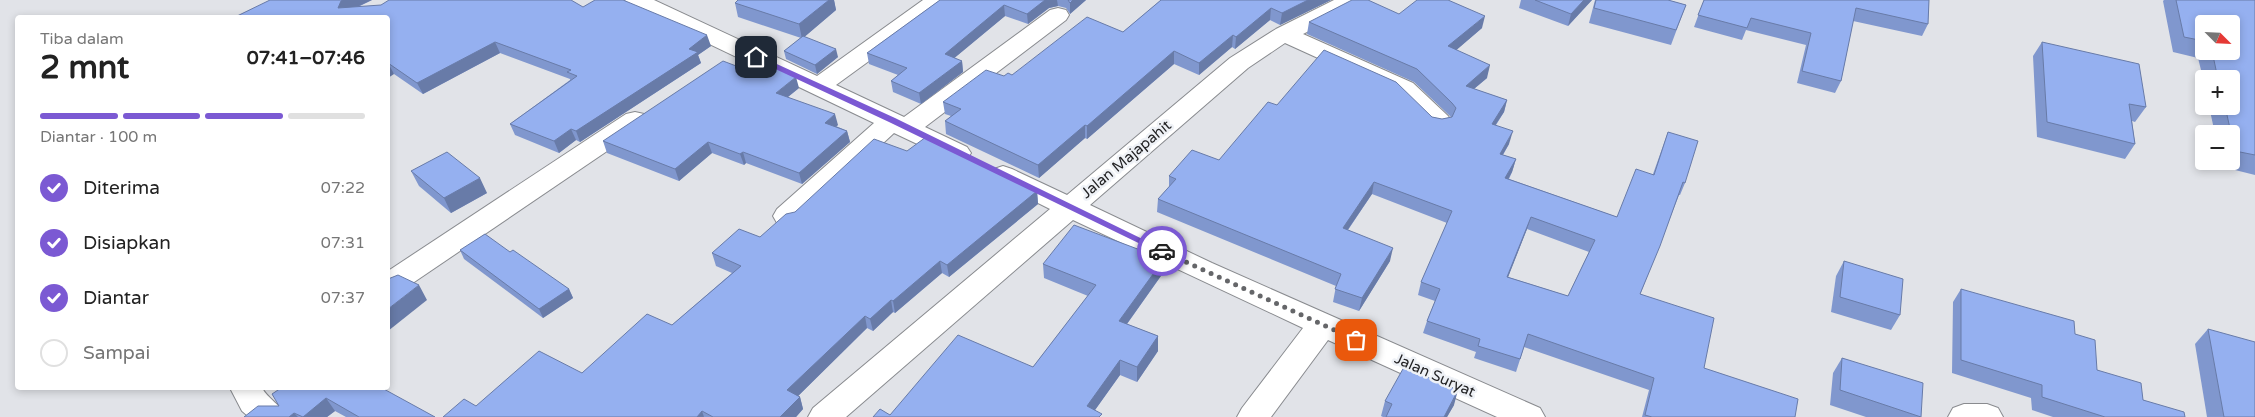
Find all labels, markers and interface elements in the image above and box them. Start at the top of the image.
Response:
north arrow [2195,15,2240,60]
map controls [2195,15,2240,170]
text: Tiba dalam [40,29,124,49]
pin [735,36,777,78]
icon: home [742,43,770,71]
text: 07:41–07:46 [247,47,365,69]
text: 2 mnt [40,49,129,87]
button: + [2195,70,2240,115]
street label: Jalan Majapahit [1077,116,1175,202]
button: − [2195,125,2240,170]
text: Diantar · 100 m [40,127,157,147]
icon: check [40,174,68,202]
text: Diterima [83,177,160,199]
text: 07:22 [321,178,365,198]
courier [1137,226,1187,276]
icon: check [40,229,68,257]
text: Disiapkan [83,232,171,254]
text: 07:31 [321,233,365,253]
icon: car [1148,237,1176,265]
icon: check [40,284,68,312]
text: Diantar [83,287,149,309]
text: 07:37 [321,288,365,308]
pin [1335,319,1377,361]
icon: bag [1342,326,1370,354]
text: Sampai [83,342,150,364]
street label: Jalan Suryat [1392,349,1478,401]

